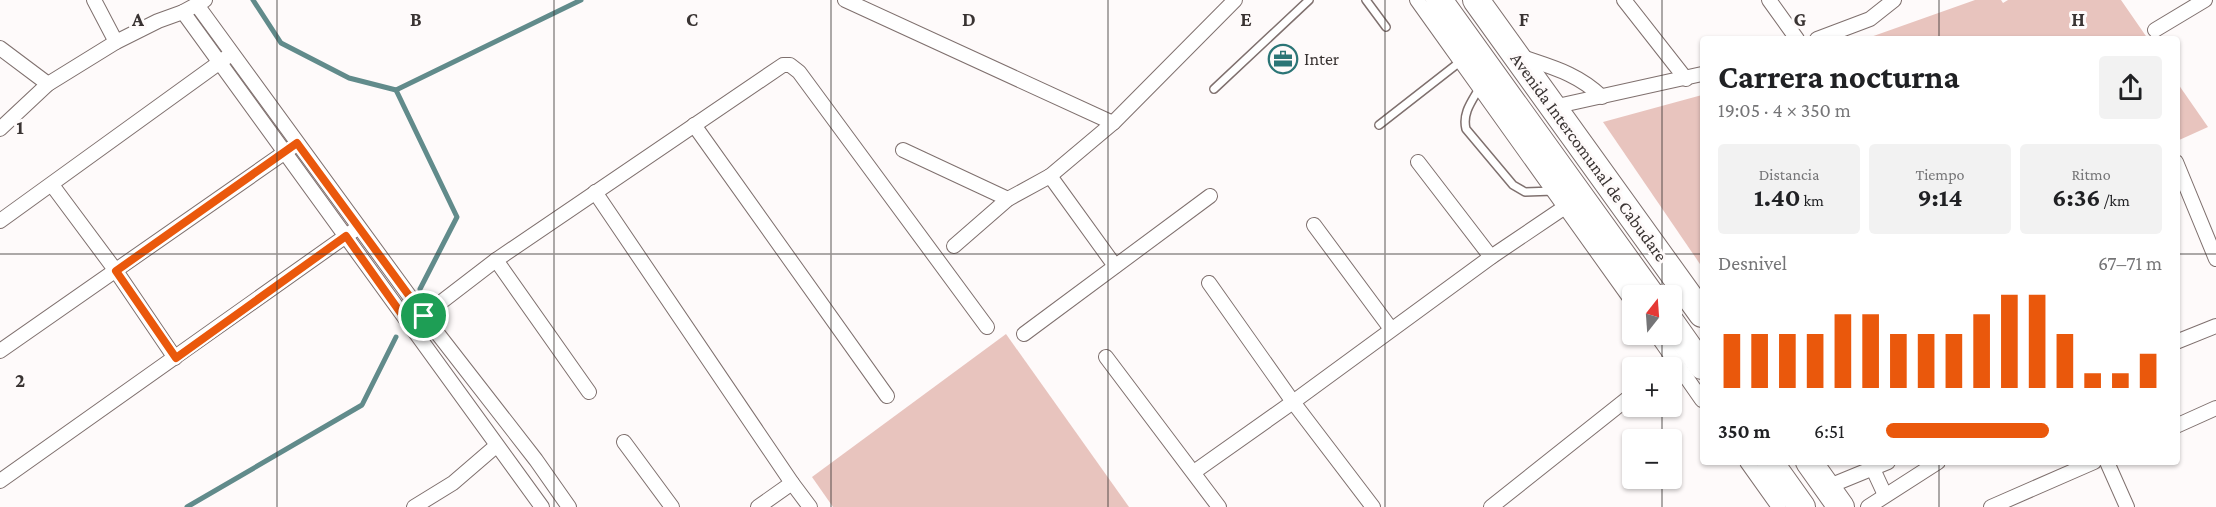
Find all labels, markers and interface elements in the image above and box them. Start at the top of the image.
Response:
text: A [131,8,145,30]
text: B [410,8,422,30]
text: C [686,8,698,30]
text: D [962,8,976,30]
text: E [1240,8,1252,30]
text: F [1519,8,1530,30]
text: G [1794,8,1807,30]
text: H [2071,8,2085,30]
office icon: Inter [1267,43,1299,75]
place label: Inter [1304,49,1340,69]
street label: Avenida Intercomunal de Cabudare [1507,49,1671,265]
button: share [2099,56,2162,119]
text: Carrera nocturna [1718,58,1960,95]
text: 19:05 · 4 × 350 m [1718,99,1851,121]
text: 1 [16,116,24,138]
text: Distancia [1759,166,1819,183]
text: Tiempo [1915,166,1965,183]
text: Ritmo [2071,166,2111,183]
text: 1.40 [1754,183,1800,212]
text: 9:14 [1917,183,1963,212]
text: 6:36 [2052,183,2101,212]
text: km [1800,192,1824,209]
text: /km [2101,192,2130,209]
text: Desnivel [1718,252,1787,274]
text: 67–71 m [2098,252,2162,274]
north arrow [1622,285,1682,345]
map controls [1622,285,1682,489]
pin [398,290,449,341]
icon: arrive [407,299,440,332]
button: + [1622,357,1682,417]
text: 2 [15,369,25,391]
text: 350 m [1718,420,1771,442]
text: 6:51 [1814,420,1845,442]
button: − [1622,429,1682,489]

